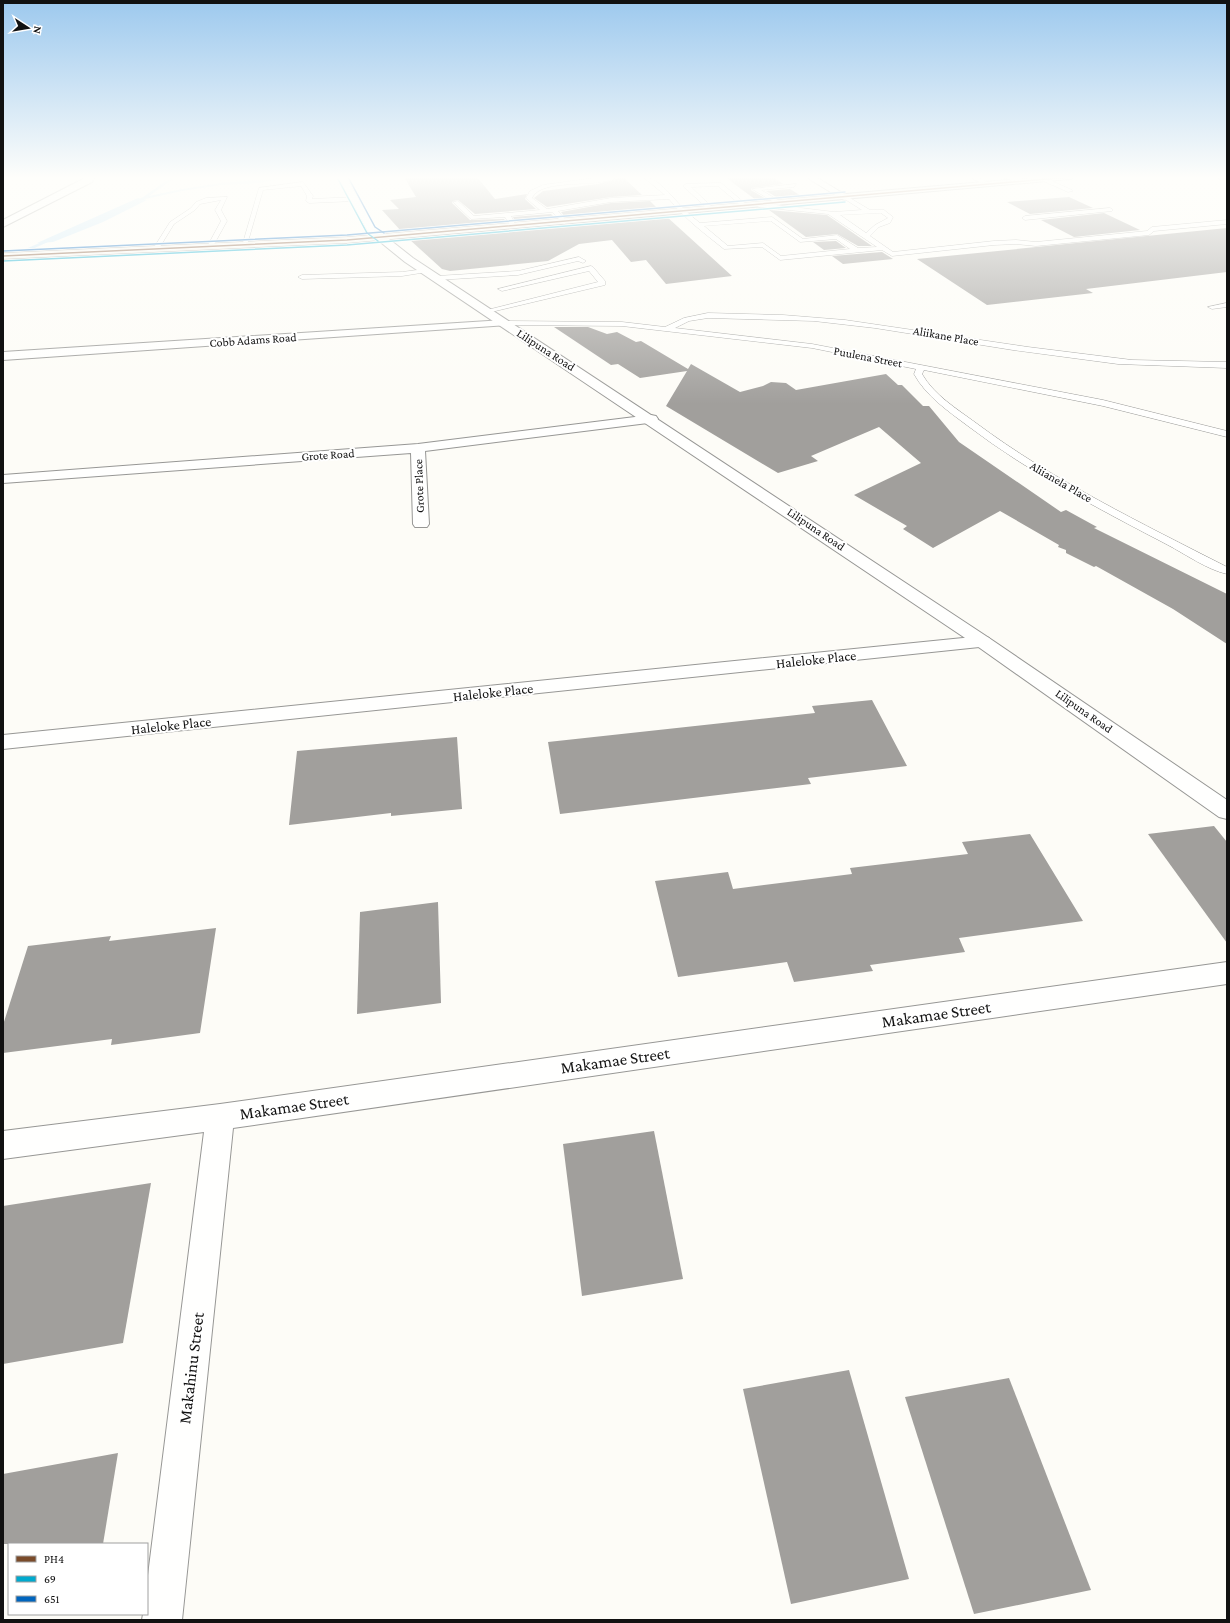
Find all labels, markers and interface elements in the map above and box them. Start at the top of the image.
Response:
north arrow [8,8,48,48]
text: N [31,25,44,35]
street label: Aliikane Place [912,323,980,349]
street label: Lilipuna Road [514,326,578,374]
street label: Cobb Adams Road [209,330,298,350]
street label: Puulena Street [833,343,904,371]
street label: Grote Road [301,446,356,464]
street label: Grote Place [411,459,427,513]
street label: Aliianela Place [1027,459,1095,505]
street label: Lilipuna Road [784,505,848,554]
street label: Haleloke Place [775,647,857,671]
street label: Haleloke Place [452,680,534,704]
street label: Lilipuna Road [1053,686,1116,736]
street label: Haleloke Place [130,713,212,737]
street label: Makamae Street [880,997,992,1032]
street label: Makamae Street [559,1043,671,1078]
street label: Makamae Street [238,1089,350,1124]
street label: Makahinu Street [175,1311,208,1425]
legend [8,1543,148,1615]
text: PH4 [44,1552,64,1566]
text: 69 [44,1572,56,1586]
text: 651 [44,1592,60,1606]

